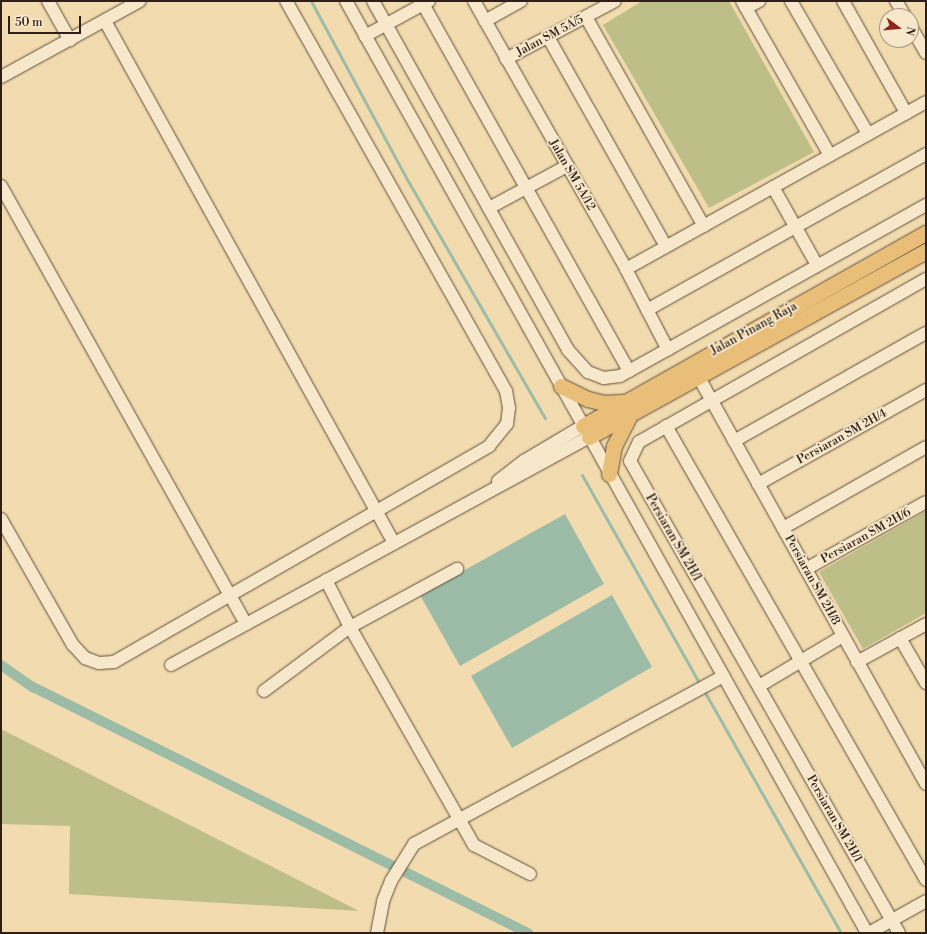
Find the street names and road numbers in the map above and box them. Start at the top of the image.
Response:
street label: Jalan SM 5A/5 [514,12,586,60]
street label: Jalan SM 5A/12 [546,137,598,213]
street label: Jalan Pinang Raja [708,299,800,359]
street label: Persiaran SM 2H/4 [794,406,890,468]
street label: Persiaran SM 2H/1 [642,492,704,584]
street label: Persiaran SM 2H/6 [818,505,914,567]
street label: Persiaran SM 2H/8 [781,532,843,628]
street label: Persiaran SM 2H/1 [803,773,865,865]

